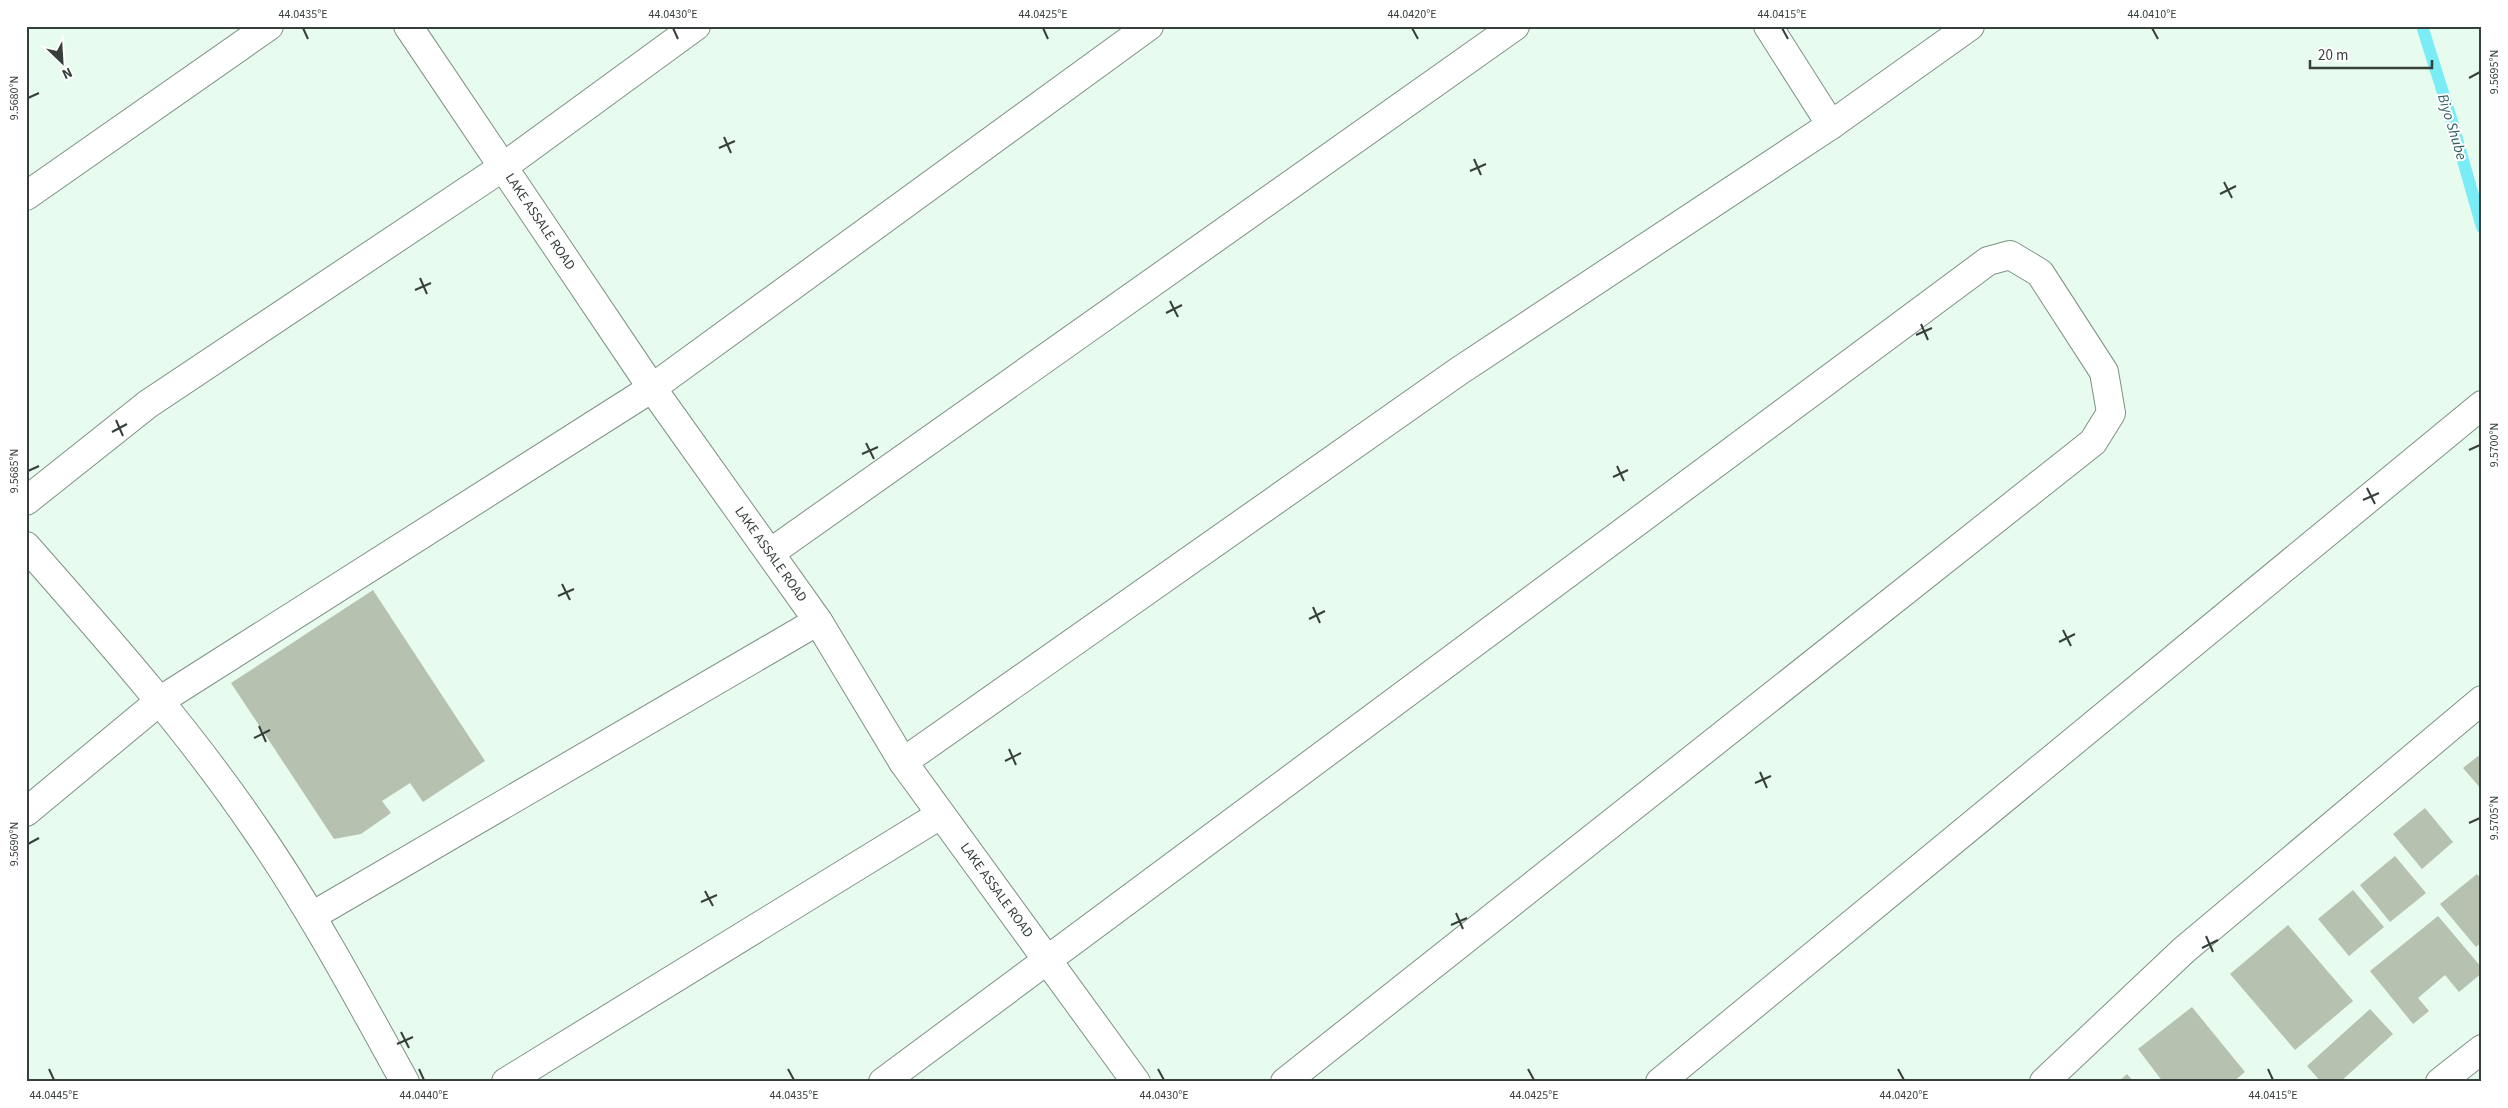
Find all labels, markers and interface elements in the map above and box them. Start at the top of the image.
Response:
text: 44.0435°E [278,6,328,23]
text: 44.0430°E [648,6,698,23]
text: 44.0425°E [1018,6,1068,23]
text: 44.0420°E [1387,6,1437,23]
text: 44.0415°E [1757,6,1807,23]
text: 44.0410°E [2127,6,2177,23]
north arrow [38,38,88,88]
scale bar [2310,38,2433,70]
text: 20 m [2318,45,2348,66]
text: 9.5695°N [2486,50,2503,94]
text: N [59,62,76,84]
text: 9.5680°N [6,76,23,120]
water label: Biyo Shube [2432,91,2472,163]
street label: LAKE ASSALE ROAD [500,169,580,274]
text: 9.5700°N [2486,423,2503,467]
text: 9.5685°N [6,449,23,493]
street label: LAKE ASSALE ROAD [730,503,812,606]
text: 9.5705°N [2486,796,2503,840]
text: 9.5690°N [6,822,23,866]
street label: LAKE ASSALE ROAD [955,839,1038,942]
text: 44.0445°E [29,1087,79,1104]
text: 44.0440°E [399,1087,449,1104]
text: 44.0435°E [769,1087,819,1104]
text: 44.0430°E [1139,1087,1189,1104]
text: 44.0425°E [1509,1087,1559,1104]
text: 44.0420°E [1879,1087,1929,1104]
text: 44.0415°E [2248,1087,2298,1104]

